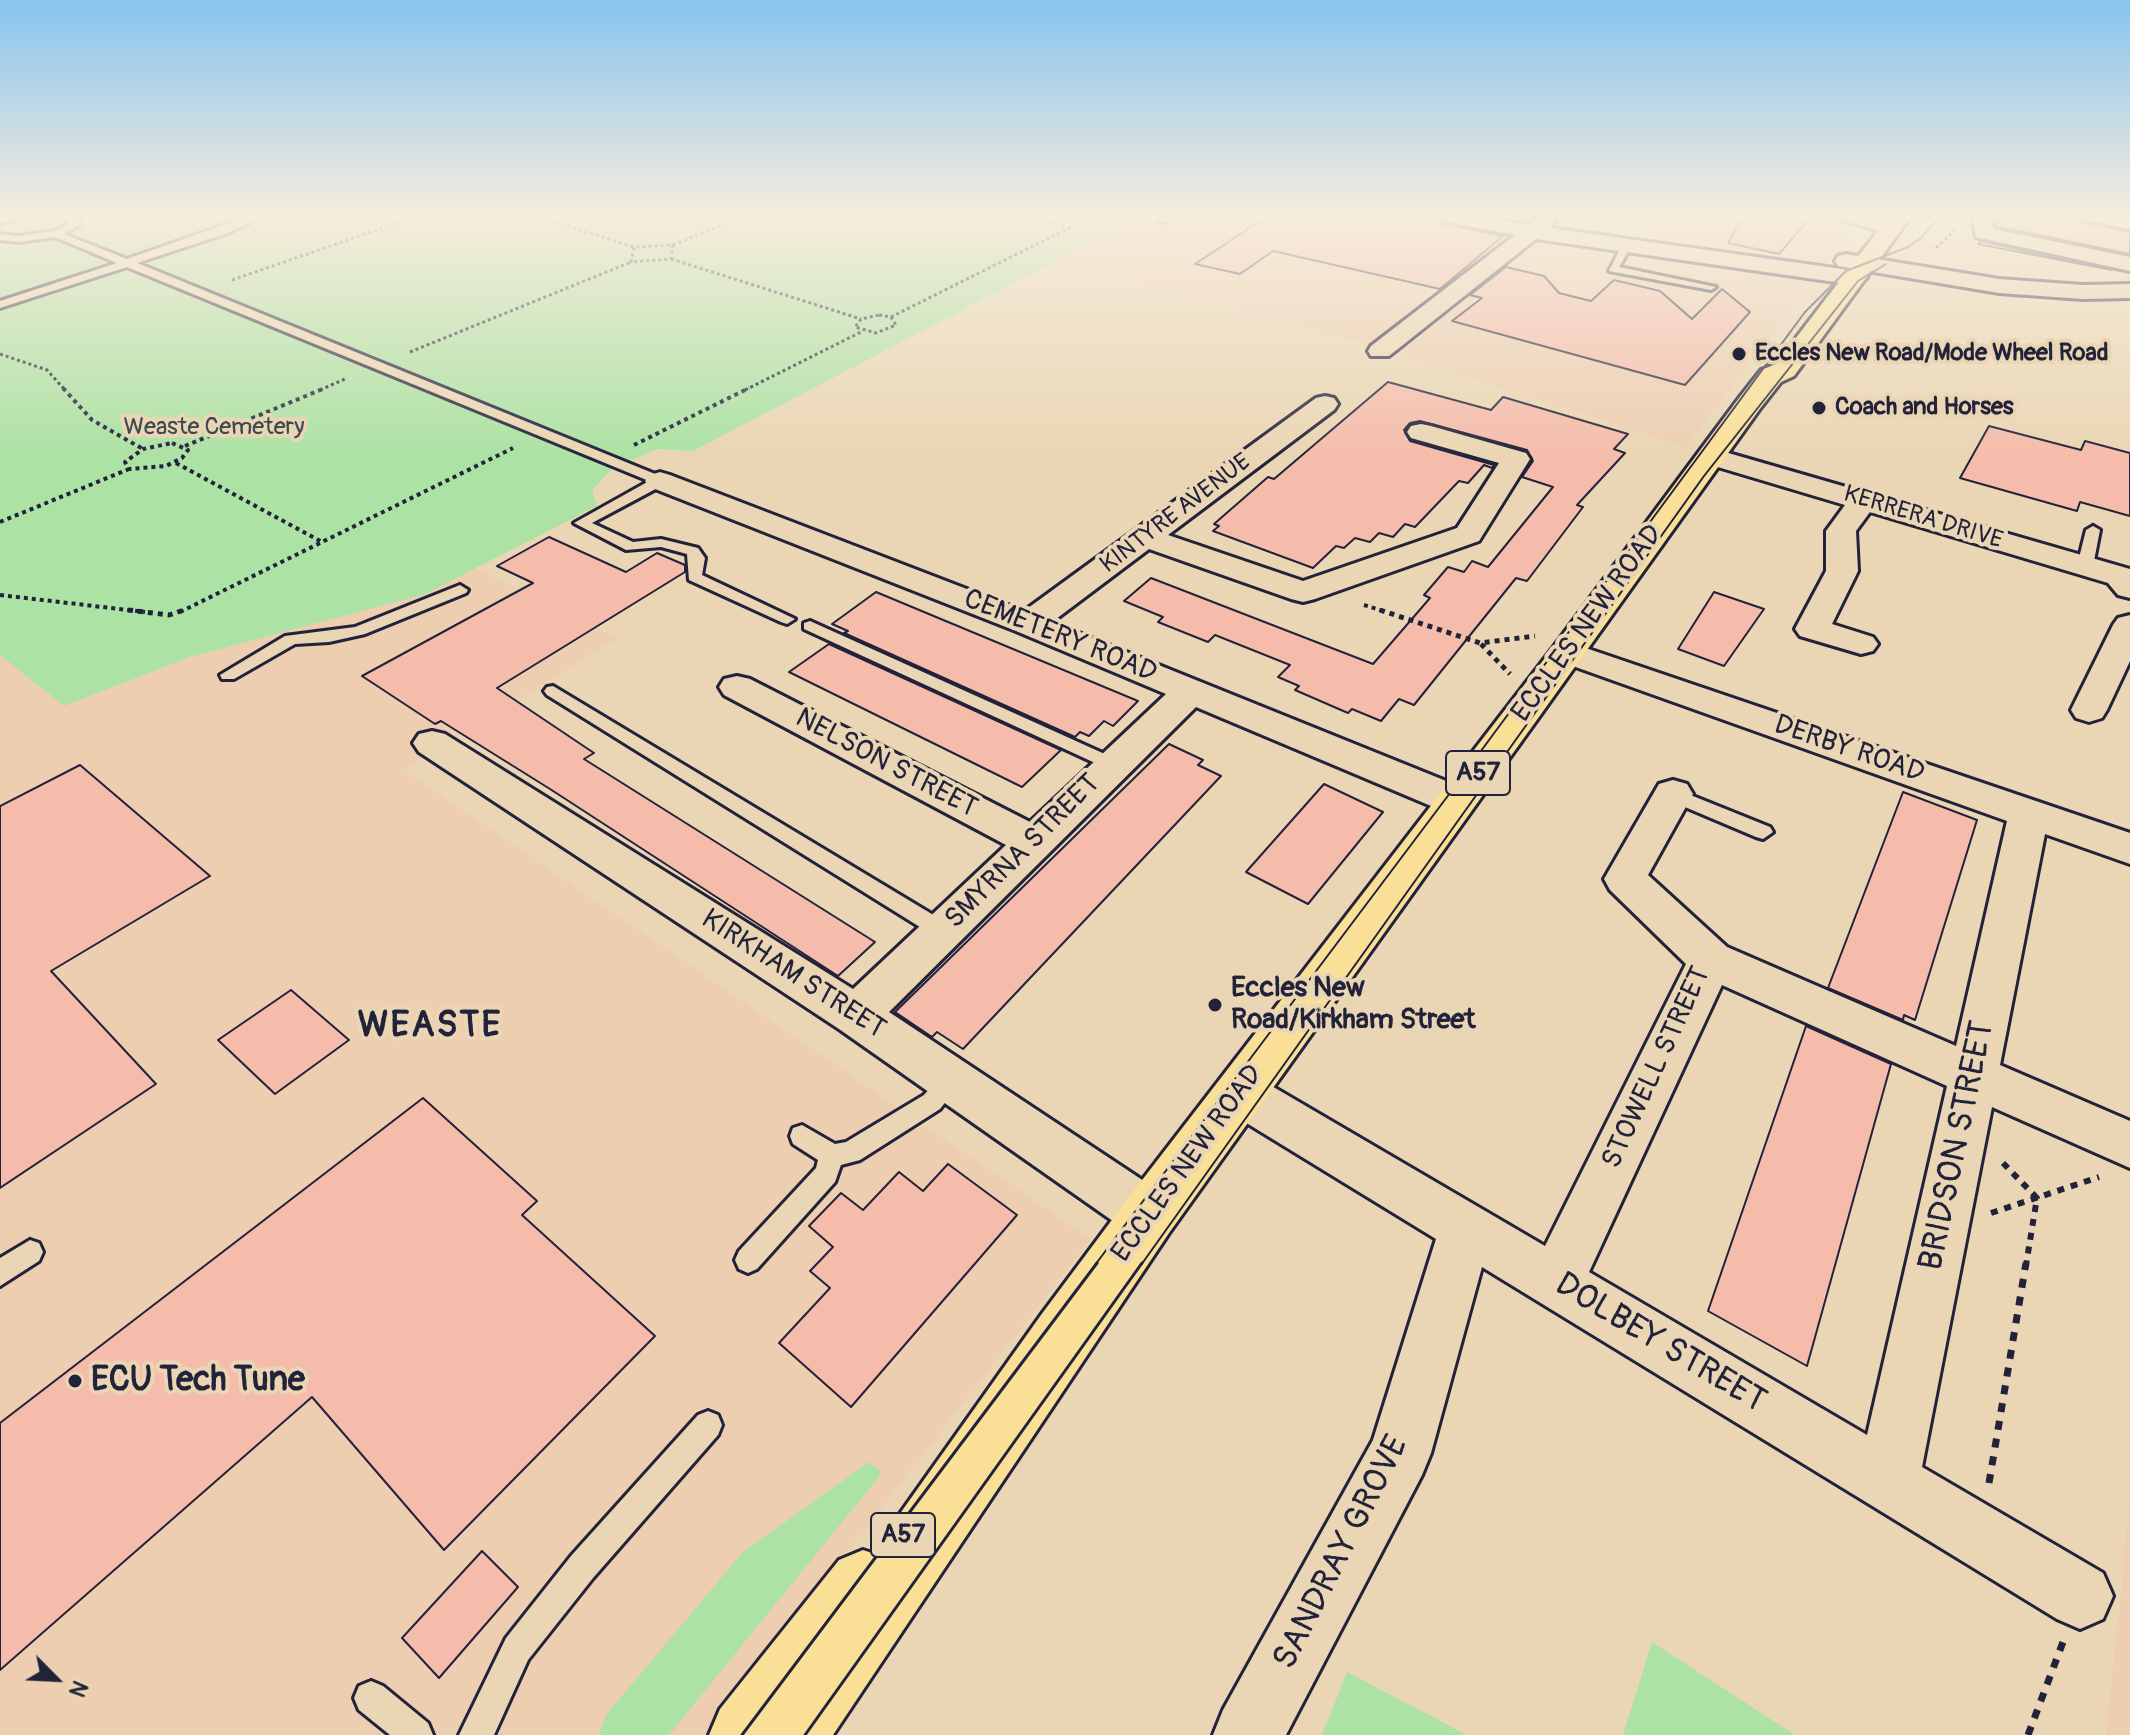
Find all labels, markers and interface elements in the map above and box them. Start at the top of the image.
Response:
place label: Eccles New Road/Mode Wheel Road [1755,340,2108,368]
marker: Eccles New Road/Mode Wheel Road [1730,345,1748,363]
place label: Coach and Horses [1835,394,2013,422]
marker: Coach and Horses [1810,399,1828,417]
park label: Weaste Cemetery [124,414,304,442]
street label: KINTYRE AVENUE [1095,448,1257,580]
street label: KERRERA DRIVE [1840,480,2006,556]
street label: ECCLES NEW ROAD [1505,519,1671,729]
street label: CEMETERY ROAD [959,583,1161,691]
street label: NELSON STREET [789,702,983,826]
street label: DERBY ROAD [1770,709,1928,791]
road number: A57 [1446,751,1510,795]
street label: SMYRNA STREET [939,768,1107,936]
street label: KIRKHAM STREET [695,903,891,1047]
street label: STOWELL STREET [1596,962,1718,1174]
place label: Eccles New Road/Kirkham Street [1231,972,1476,1038]
marker: Eccles New Road/Kirkham Street [1206,996,1224,1014]
district label: WEASTE [358,1005,502,1049]
street label: BRIDSON STREET [1912,1017,2004,1275]
street label: ECCLES NEW ROAD [1105,1059,1271,1269]
street label: DOLBEY STREET [1547,1265,1773,1423]
place label: ECU Tech Tune [91,1361,305,1401]
marker: ECU Tech Tune [66,1372,84,1390]
street label: SANDRAY GROVE [1265,1429,1419,1677]
road number: A57 [871,1513,935,1557]
north arrow [16,1639,96,1719]
text: N [62,1676,94,1701]

